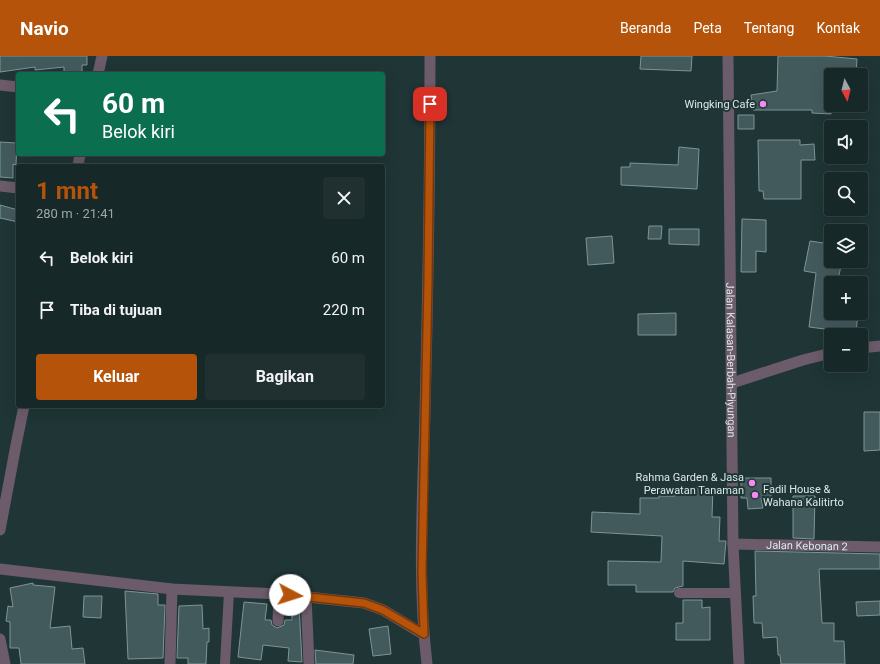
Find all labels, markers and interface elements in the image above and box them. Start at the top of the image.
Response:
text: Navio [20,17,69,40]
text: Beranda [620,20,671,36]
text: Peta [693,20,722,36]
text: Tentang [744,20,794,36]
text: Kontak [816,20,860,36]
north arrow [824,68,868,112]
map controls [824,68,868,372]
text: 60 m [102,87,165,120]
pin [413,87,447,121]
icon: left [36,88,88,140]
icon: arrive [419,93,441,115]
place label: Wingking Cafe [684,98,755,111]
marker: Wingking Cafe [758,99,768,109]
button: sound [824,120,868,164]
text: Belok kiri [102,121,175,142]
button: search [824,172,868,216]
text: 1 mnt [36,177,98,205]
button: close [323,177,365,219]
text: 280 m · 21:41 [36,206,115,221]
button: layers [824,224,868,268]
icon: left [36,247,58,269]
text: Belok kiri [70,249,133,267]
text: 60 m [331,249,365,267]
button: + [824,276,868,320]
street label: Jalan Kalasan-Berbah-Piyungan [723,282,738,437]
icon: arrive [36,299,58,321]
text: Tiba di tujuan [70,301,162,319]
text: 220 m [323,301,365,319]
button: − [824,328,868,372]
button: Keluar [36,354,197,400]
button: Bagikan [205,354,365,400]
place label: Rahma Garden & Jasa Perawatan Tanaman [636,471,744,497]
marker: Rahma Garden & Jasa Perawatan Tanaman [747,478,757,488]
place label: Fadil House & Wahana Kalitirto [763,483,844,509]
marker: Fadil House & Wahana Kalitirto [750,490,760,500]
street label: Jalan Kebonan 2 [766,539,848,553]
position arrow [269,574,311,616]

